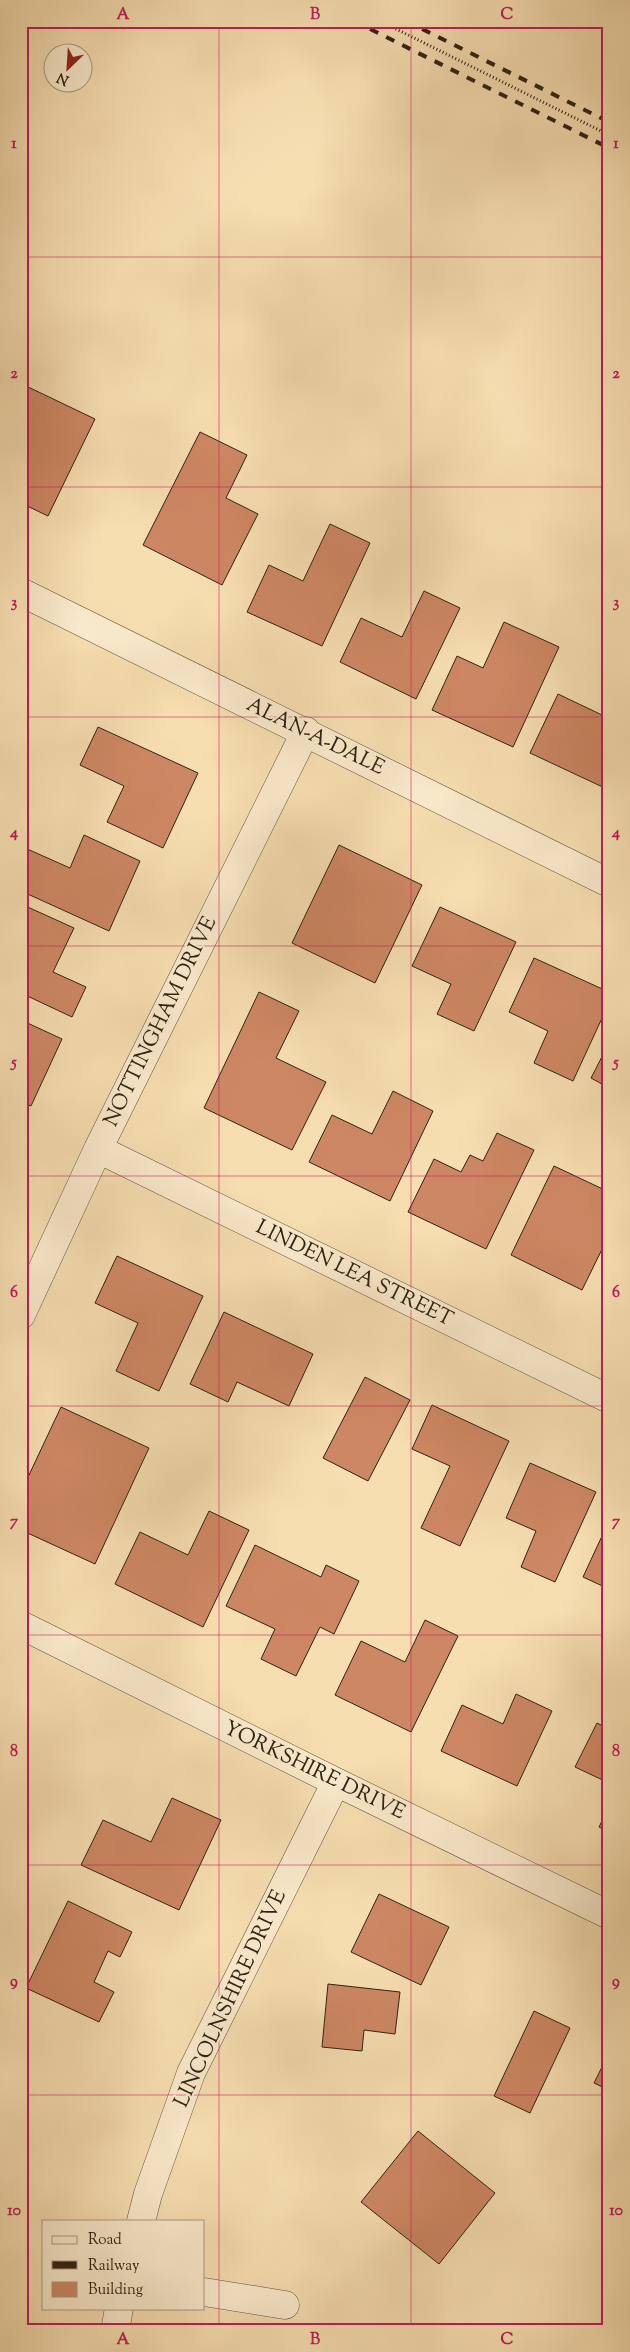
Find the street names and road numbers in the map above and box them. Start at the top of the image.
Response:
street label: ALAN-A-DALE [241,691,389,784]
street label: NOTTINGHAM DRIVE [97,911,225,1132]
street label: LINDEN LEA STREET [250,1213,458,1335]
street label: YORKSHIRE DRIVE [218,1714,410,1828]
street label: LINCOLNSHIRE DRIVE [167,1885,295,2113]

